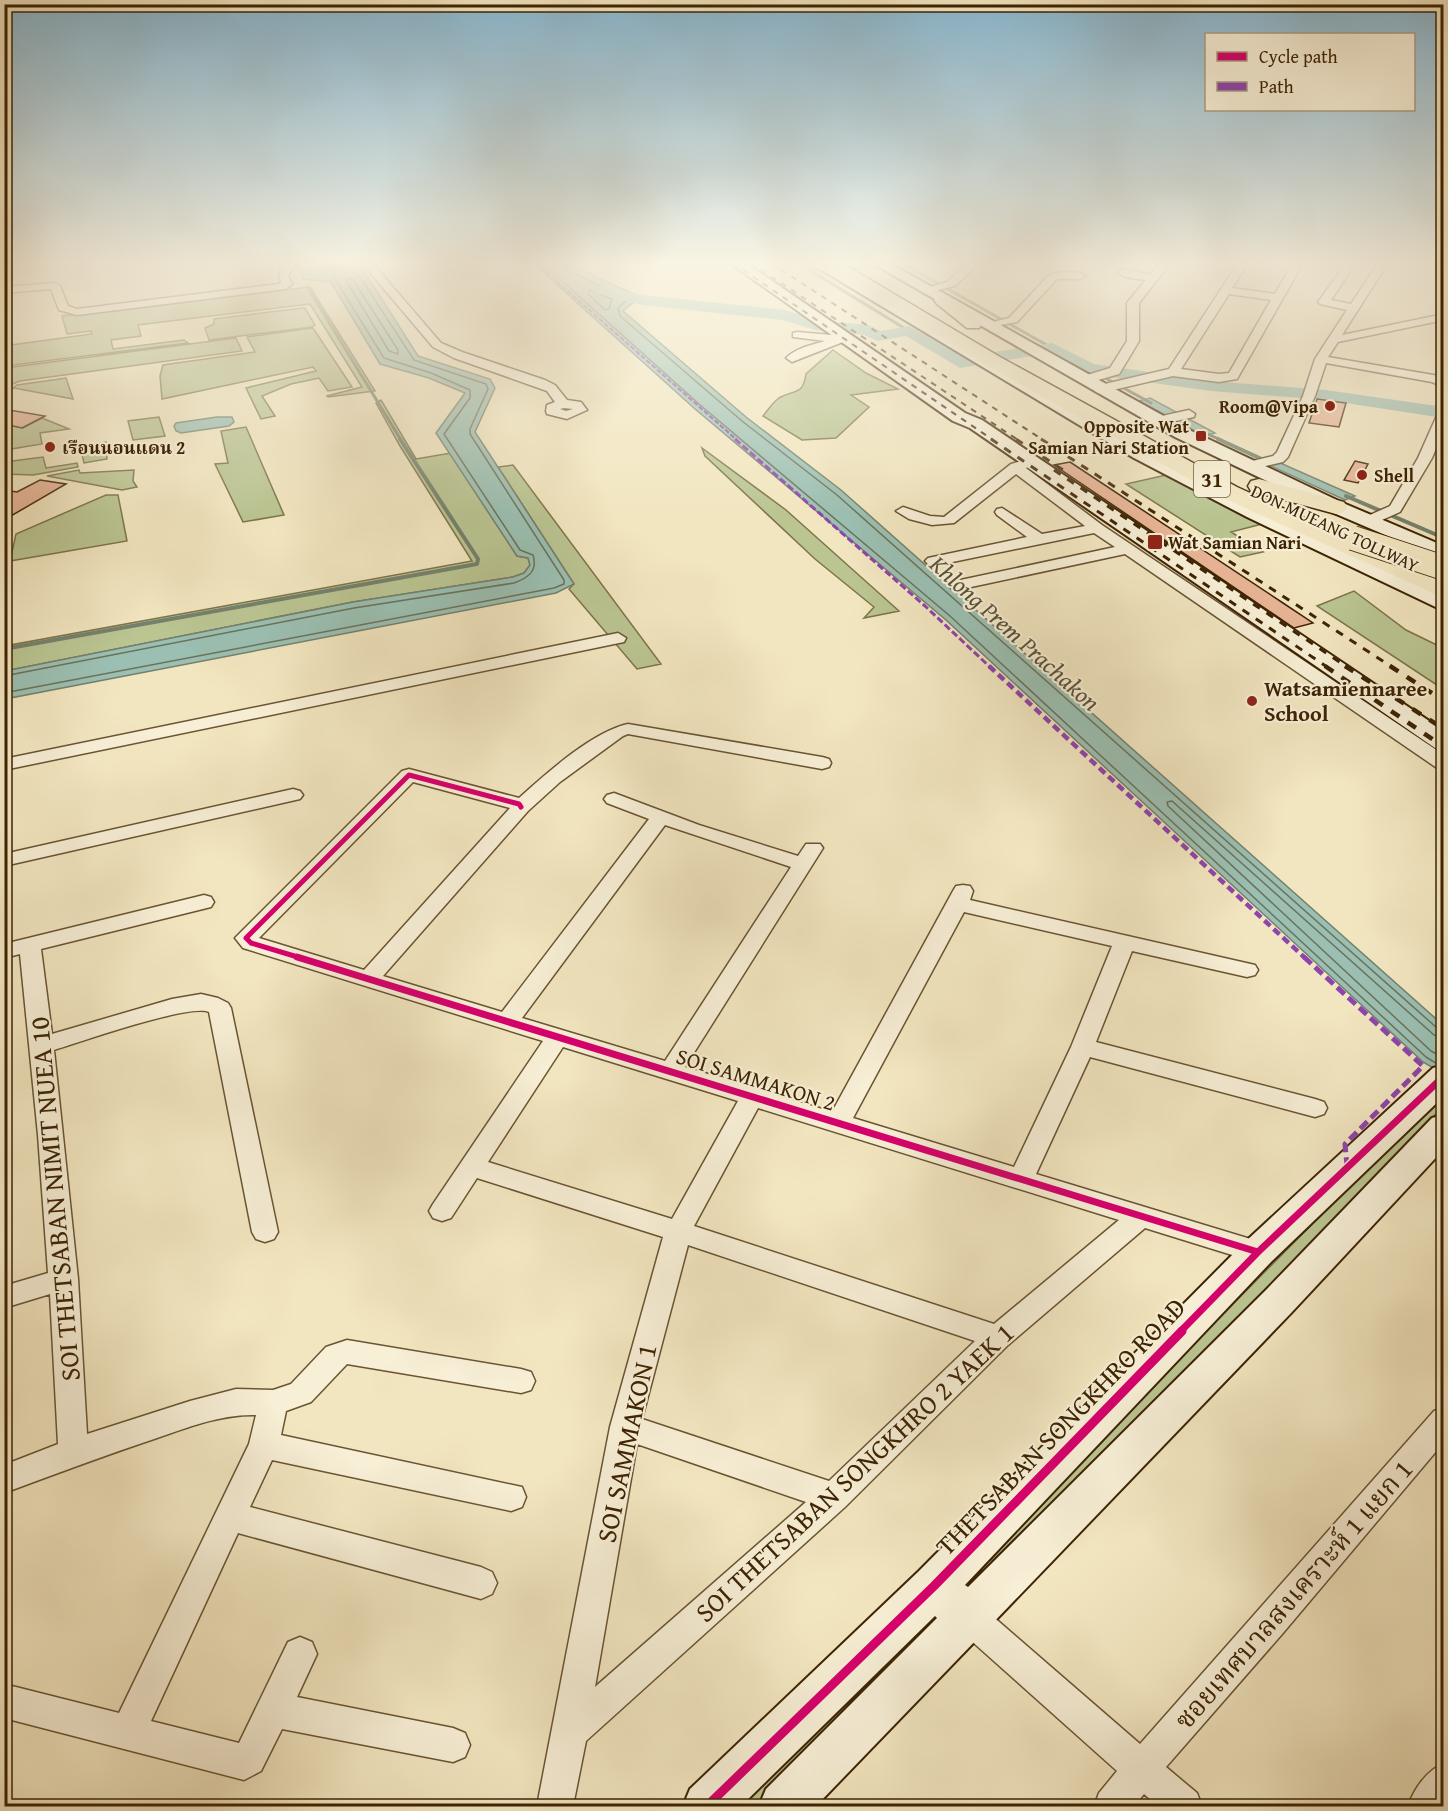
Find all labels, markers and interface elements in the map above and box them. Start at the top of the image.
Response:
legend [1205,33,1415,111]
text: Cycle path [1259,43,1338,70]
text: Path [1259,73,1294,100]
place label: Room@Vipa [1219,393,1319,420]
marker: Room@Vipa [1323,399,1337,413]
place label: Opposite Wat Samian Nari Station [1028,413,1189,461]
marker: Opposite Wat Samian Nari Station [1194,429,1208,443]
place label: เรือนนอนแดน 2 [62,434,185,461]
marker: เรือนนอนแดน 2 [43,440,57,454]
road number: 31 [1194,461,1230,497]
place label: Shell [1374,462,1415,489]
marker: Shell [1355,468,1369,482]
street label: DON MUEANG TOLLWAY [1247,477,1424,579]
place label: Wat Samian Nari [1168,529,1302,556]
marker: Wat Samian Nari [1146,533,1164,551]
water label: Khlong Prem Prachakon [921,546,1108,719]
place label: Watsamiennaree School [1264,672,1428,729]
marker: Watsamiennaree School [1245,694,1259,708]
street label: SOI THETSABAN NIMIT NUEA 10 [18,1015,90,1383]
street label: SOI SAMMAKON 2 [673,1040,839,1118]
street label: THETSABAN SONGKHRO ROAD [926,1288,1194,1564]
street label: SOI THETSABAN SONGKHRO 2 YAEK 1 [686,1313,1022,1631]
street label: SOI SAMMAKON 1 [585,1340,667,1546]
street label: ซอยเทศบาลสงเคราะห์ 1 แยก 1 [1164,1450,1422,1738]

